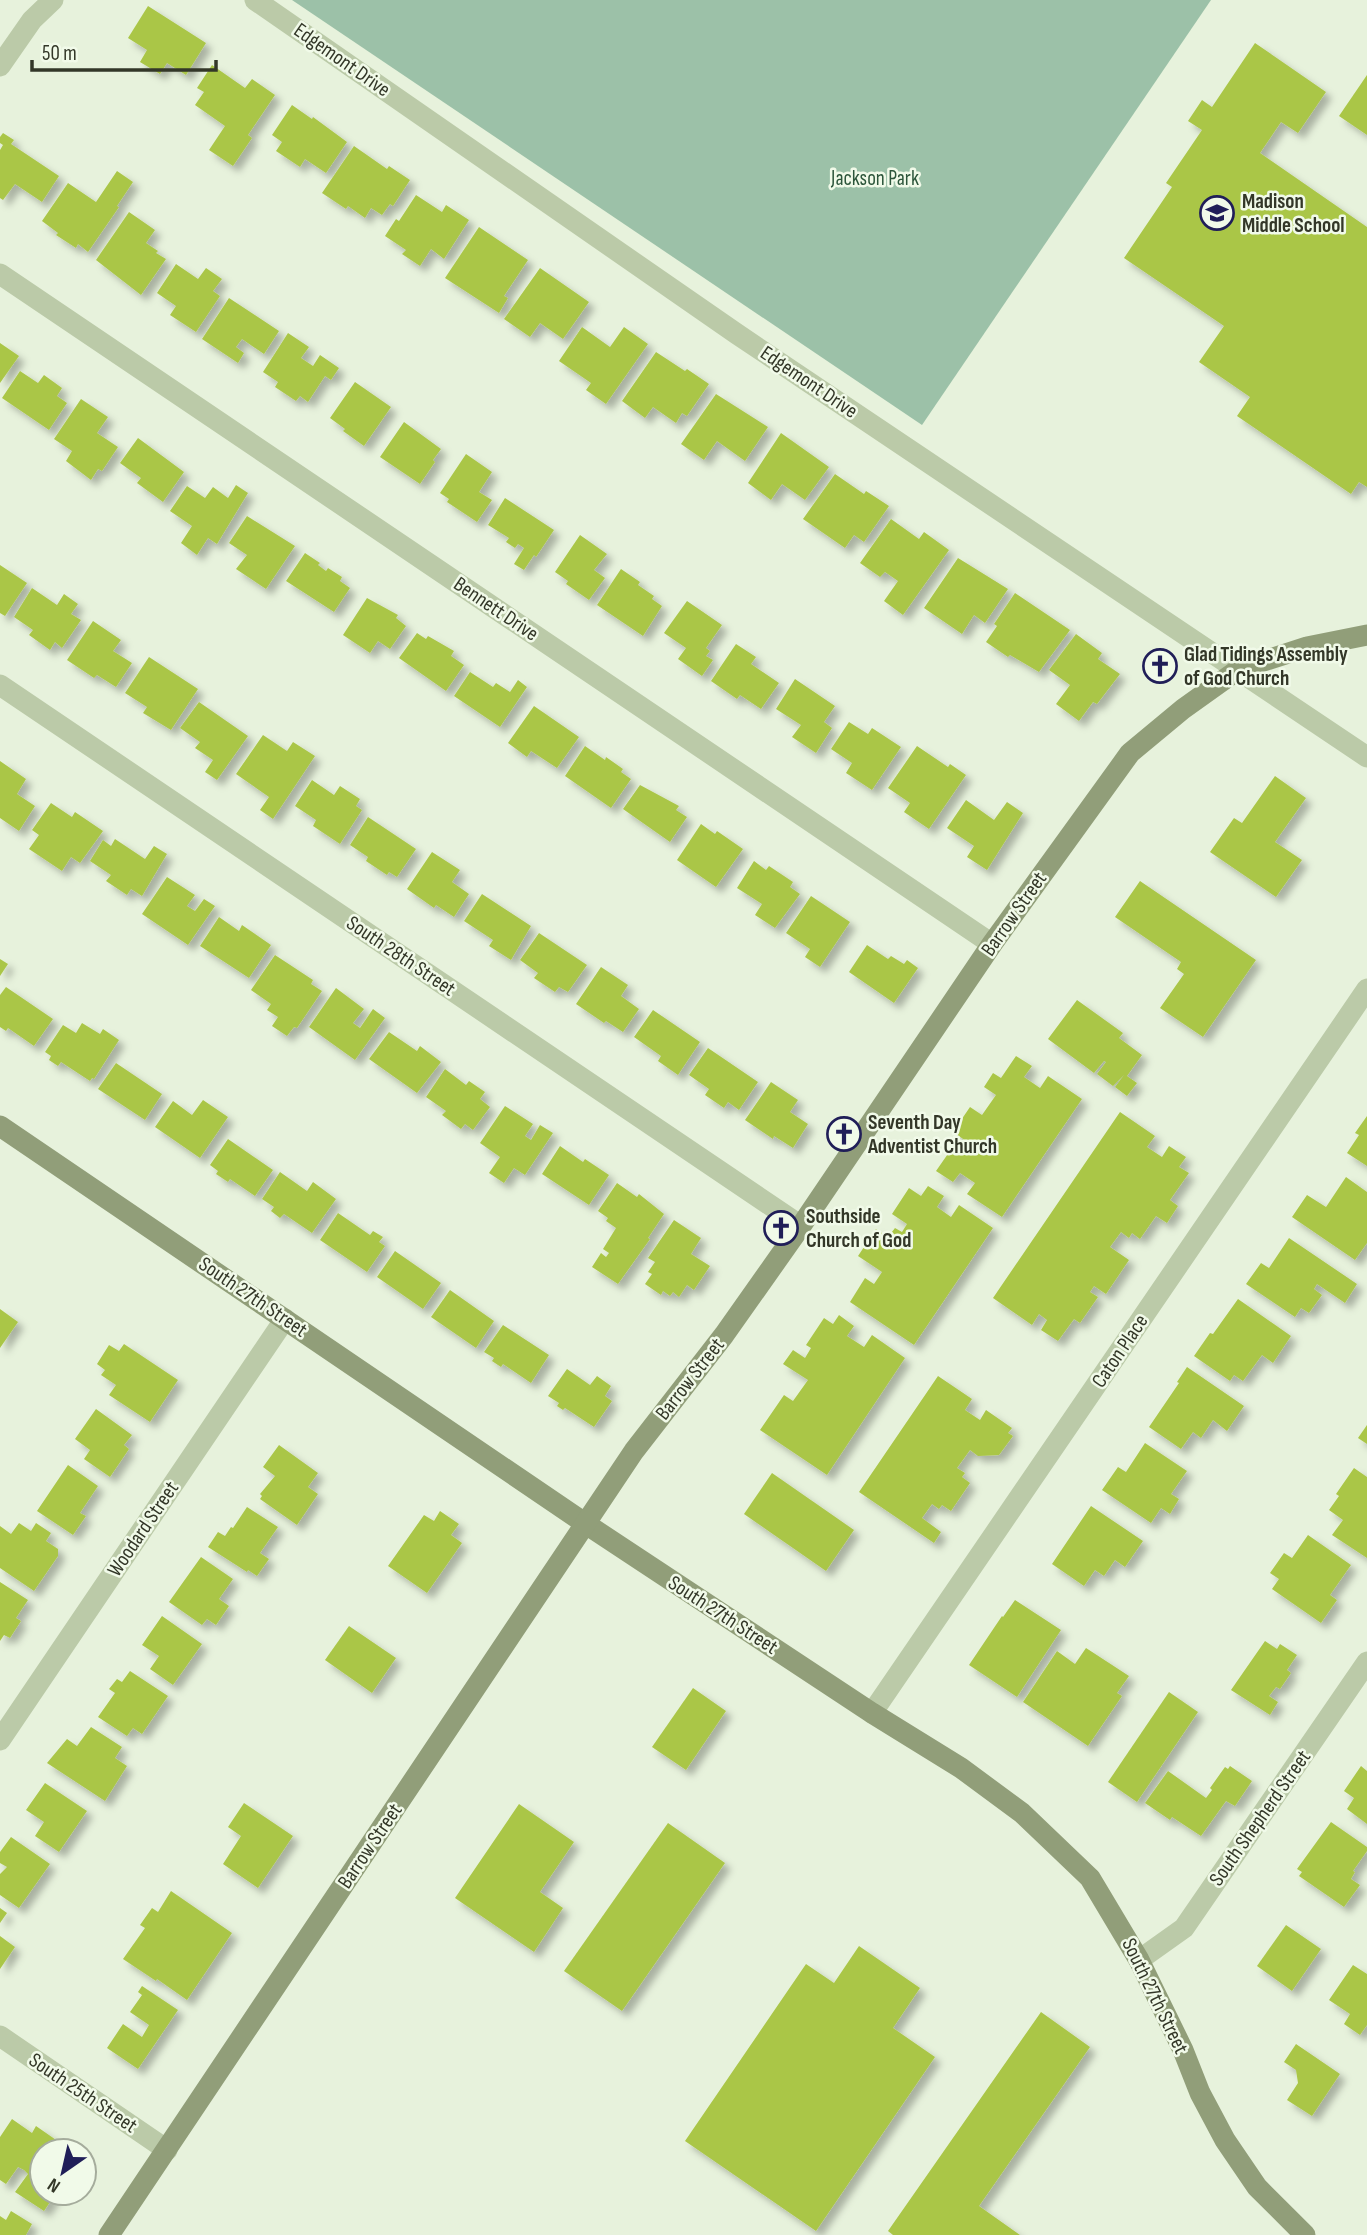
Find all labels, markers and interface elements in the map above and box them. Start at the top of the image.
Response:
street label: Edgemont Drive [289,18,395,102]
scale bar [32,28,215,72]
text: 50 m [42,41,77,66]
park label: Jackson Park [830,166,919,191]
place label: Madison Middle School [1242,189,1345,238]
school or university icon: Madison Middle School [1198,194,1236,232]
street label: Edgemont Drive [756,340,862,424]
street label: Bennett Drive [449,572,543,646]
place label: Glad Tidings Assembly of God Church [1184,642,1348,691]
church icon: Glad Tidings Assembly of God Church [1141,647,1179,685]
street label: Barrow Street [976,867,1052,961]
street label: South 28th Street [342,910,460,1002]
place label: Seventh Day Adventist Church [867,1110,997,1159]
church icon: Seventh Day Adventist Church [825,1115,863,1153]
place label: Southside Church of God [806,1204,911,1253]
church icon: Southside Church of God [762,1209,800,1247]
street label: South 27th Street [194,1252,312,1342]
street label: Caton Place [1086,1310,1154,1392]
street label: Barrow Street [650,1333,730,1425]
street label: Woodard Street [102,1477,184,1581]
street label: South 27th Street [664,1570,782,1660]
street label: South Shepherd Street [1204,1745,1316,1891]
street label: Barrow Street [332,1799,408,1893]
street label: South 27th Street [1116,1934,1194,2058]
street label: South 25th Street [24,2048,142,2138]
north arrow [28,2137,98,2207]
text: N [44,2172,65,2197]

